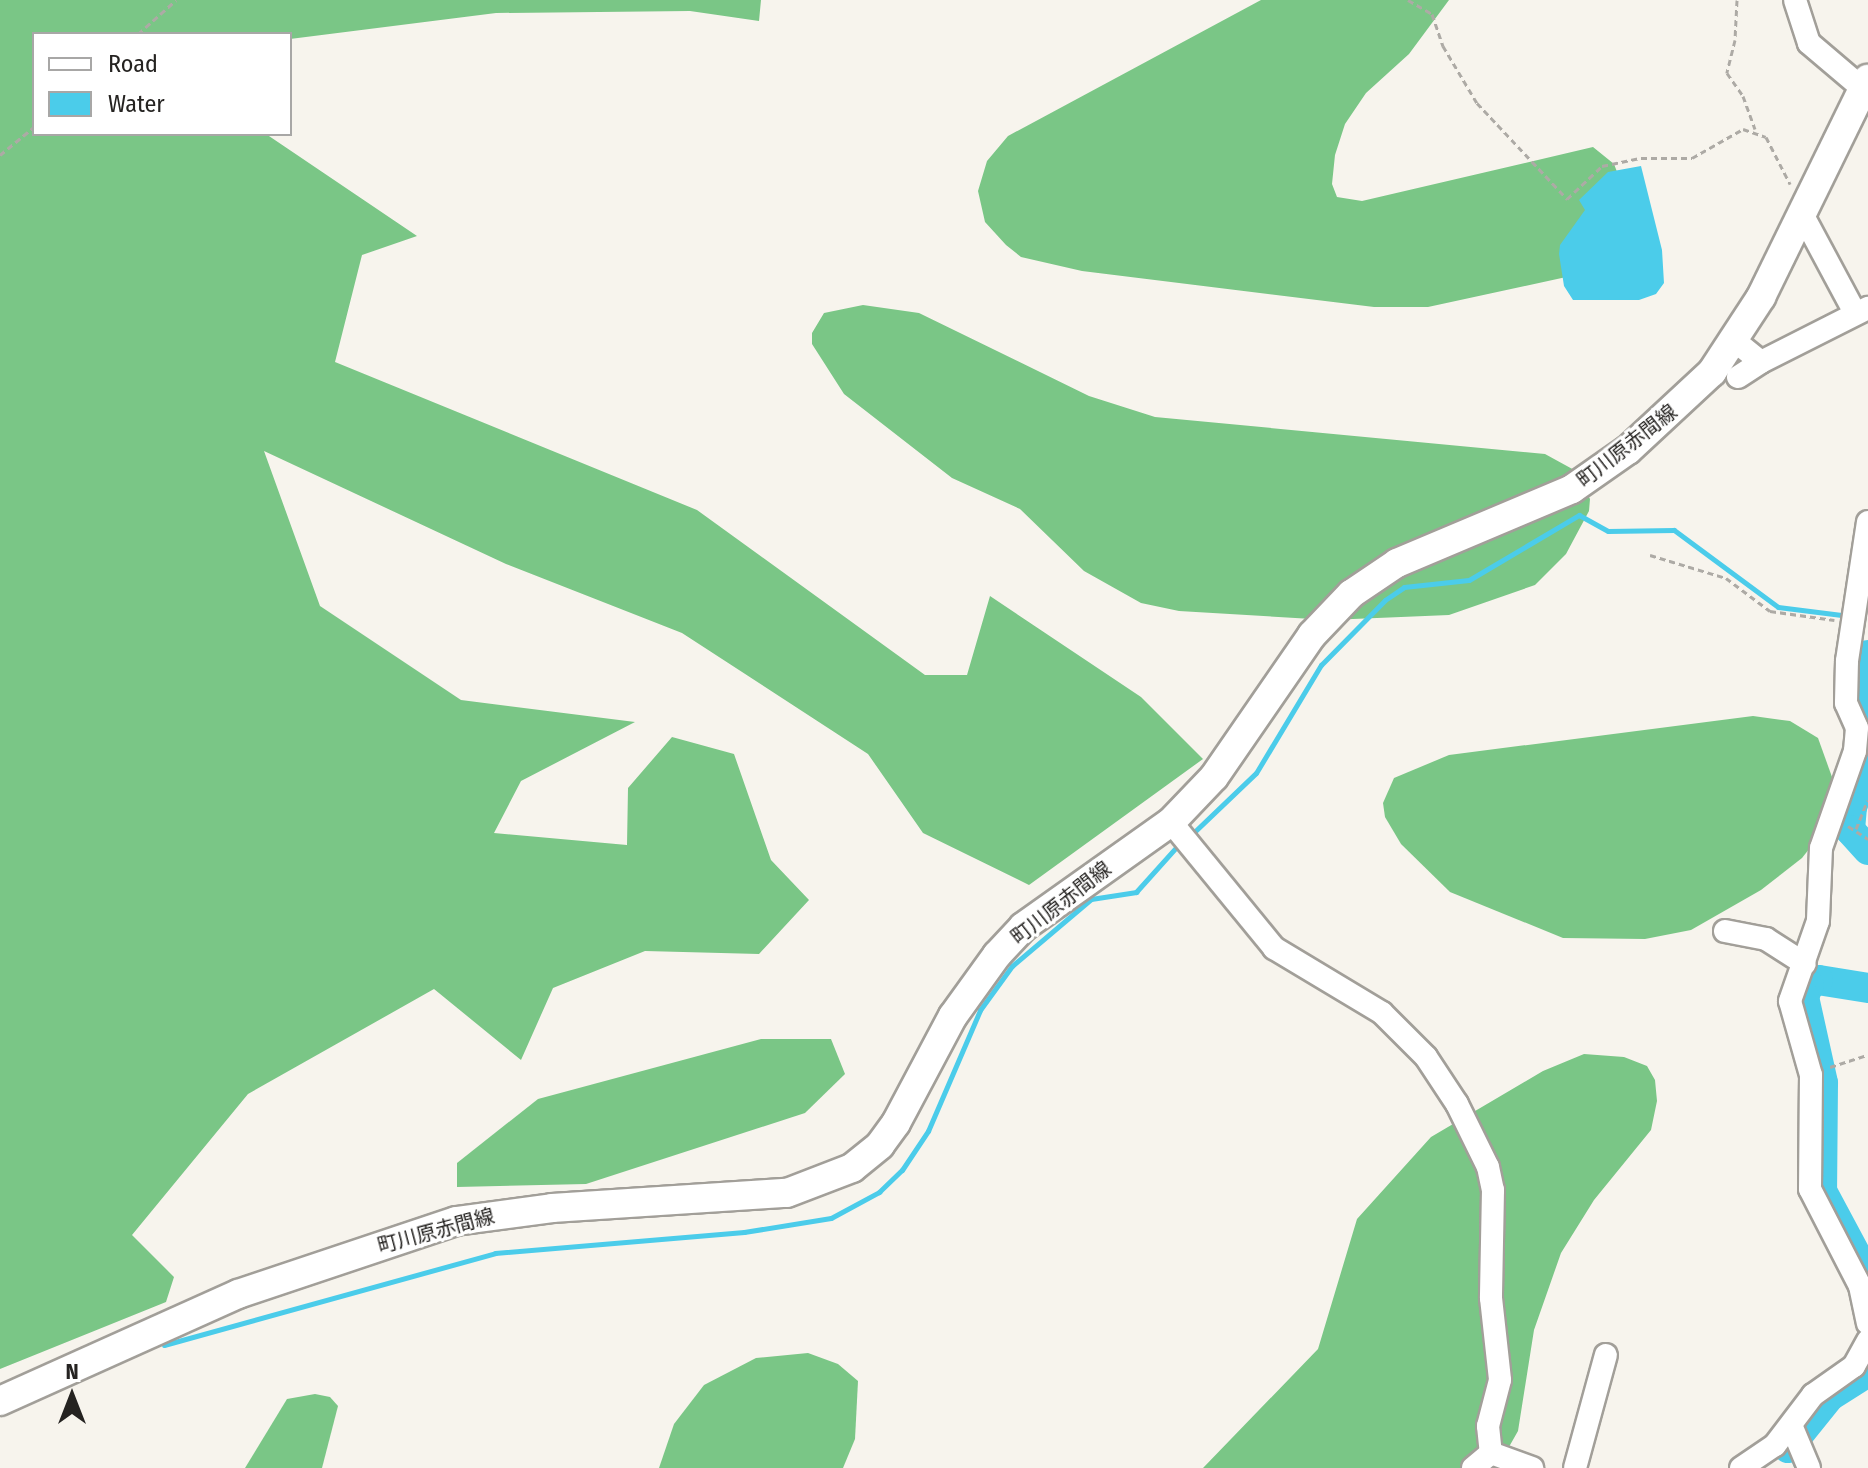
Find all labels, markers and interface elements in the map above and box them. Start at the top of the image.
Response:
legend [32,32,292,136]
text: Road [108,50,158,78]
text: Water [108,90,165,118]
street label: 町川原赤間線 [1572,400,1682,492]
street label: 町川原赤間線 [1006,857,1116,949]
street label: 町川原赤間線 [375,1204,497,1258]
north arrow [32,1356,112,1436]
text: N [65,1358,79,1385]

